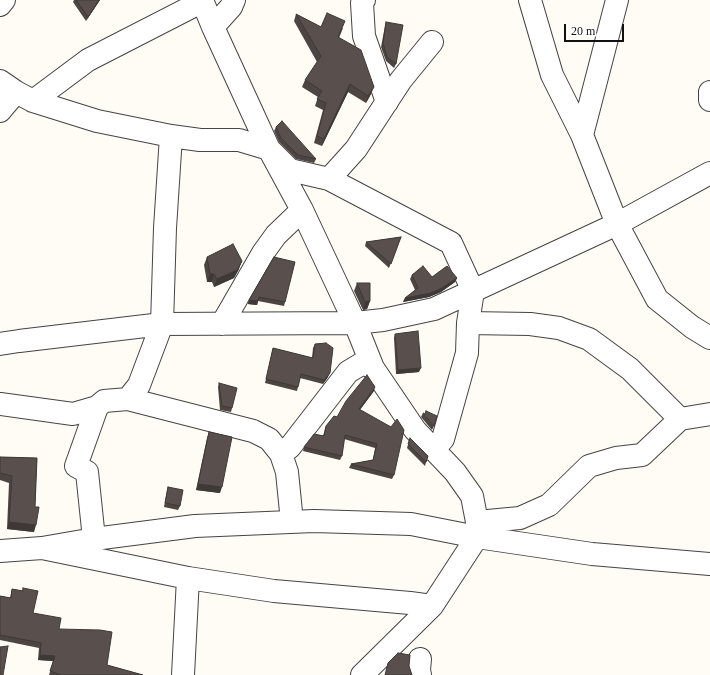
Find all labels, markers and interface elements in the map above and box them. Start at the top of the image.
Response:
scale bar [566,16,626,42]
text: 20 m [571,24,595,38]

